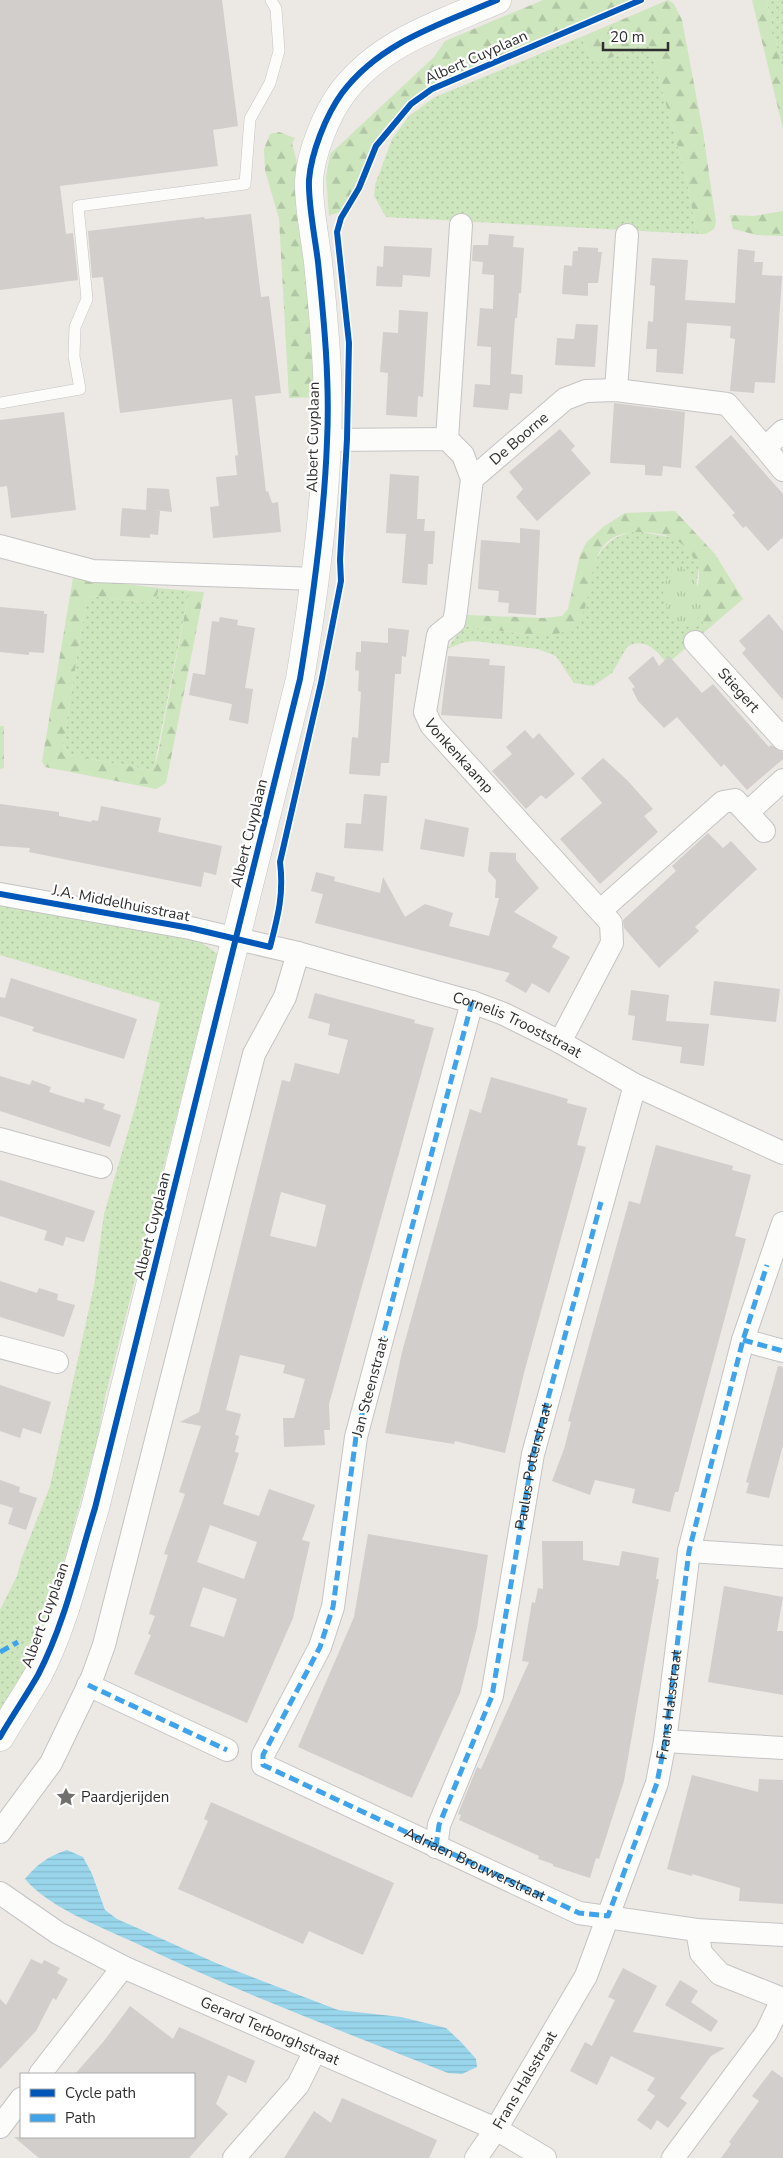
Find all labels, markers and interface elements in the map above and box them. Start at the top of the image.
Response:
scale bar [603,20,668,52]
street label: Albert Cuyplaan [421,25,531,89]
text: 20 m [610,27,645,47]
street label: Albert Cuyplaan [302,382,324,492]
street label: De Boorne [485,408,553,470]
street label: Stiegert [713,664,765,717]
street label: Vonkenkaamp [419,714,499,798]
street label: Albert Cuyplaan [226,777,272,889]
street label: J.A. Middelhuisstraat [50,880,192,926]
street label: Cornelis Trooststraat [450,987,586,1063]
street label: Albert Cuyplaan [129,1170,175,1282]
street label: Jan Steenstraat [347,1334,393,1440]
street label: Paulus Potterstraat [510,1400,557,1531]
street label: Albert Cuyplaan [17,1560,73,1670]
street label: Frans Halsstraat [652,1648,687,1761]
place icon: Paardjerijden [55,1786,77,1808]
place label: Paardjerijden [81,1787,169,1807]
street label: Adriaen Brouwerstraat [401,1823,549,1906]
street label: Gerard Terborghstraat [197,1992,343,2070]
street label: Frans Halsstraat [488,2027,562,2133]
legend [20,2073,195,2138]
text: Cycle path [65,2083,136,2103]
text: Path [65,2108,96,2128]

